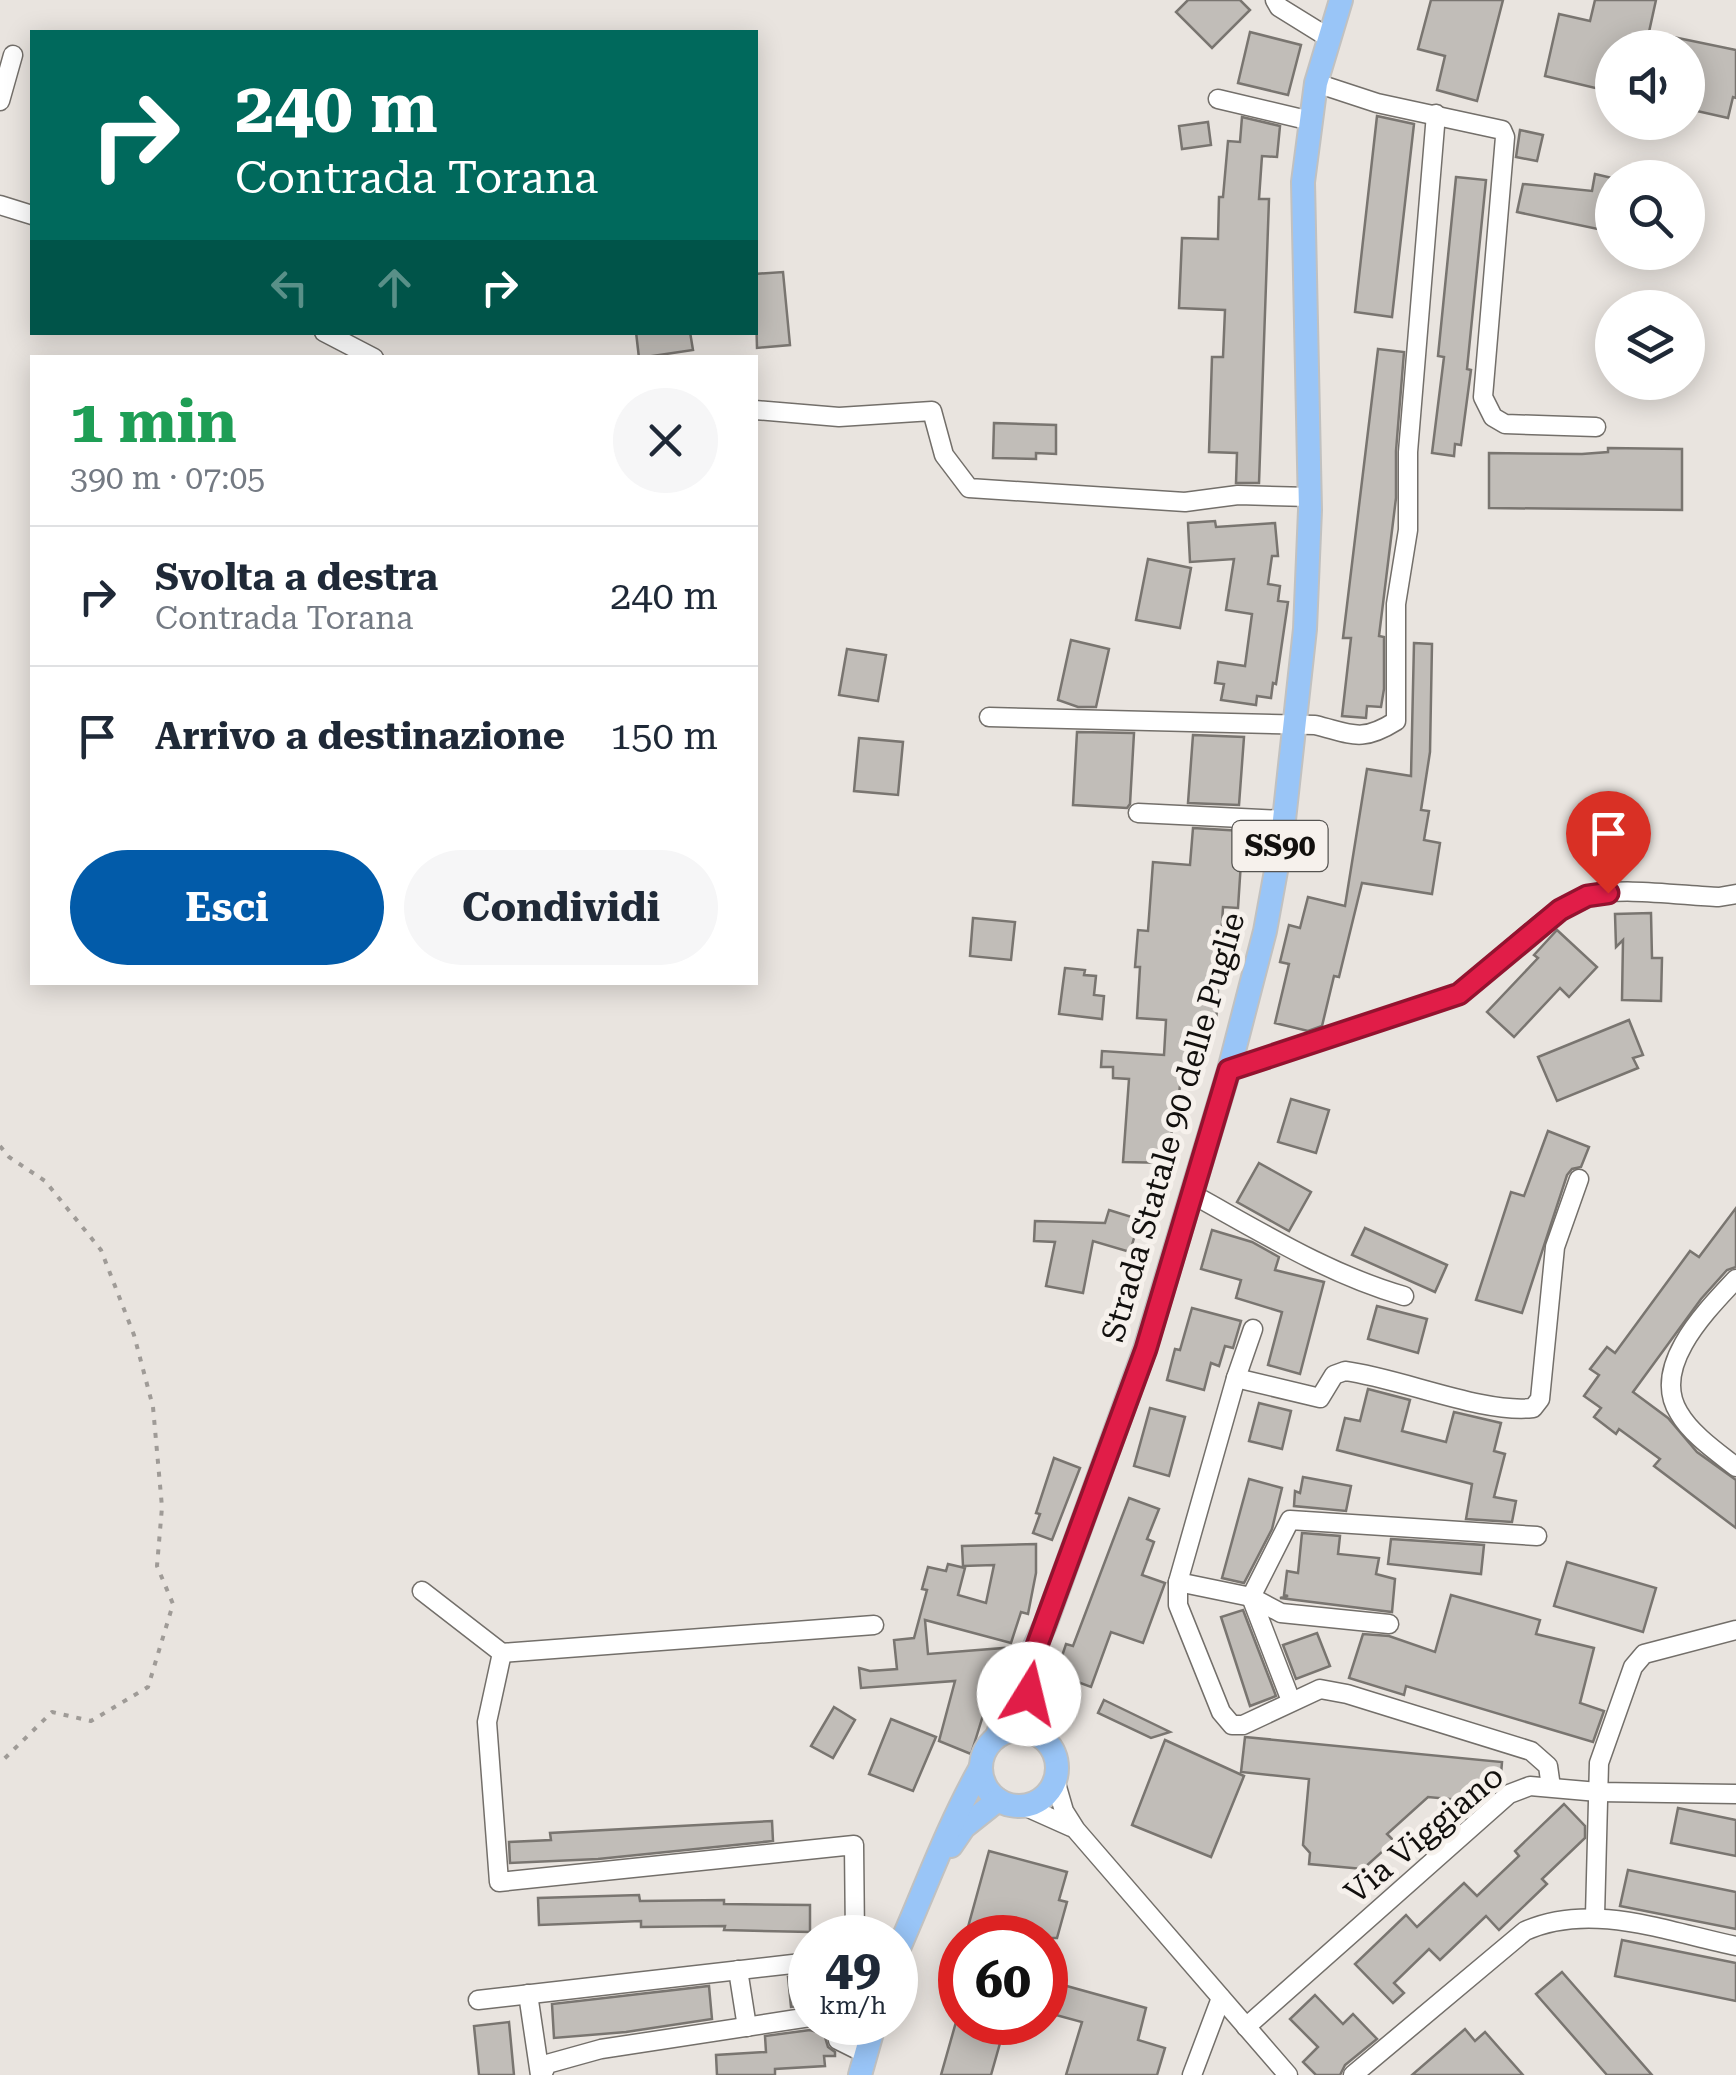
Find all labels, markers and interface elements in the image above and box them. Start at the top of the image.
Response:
map controls [1595,30,1705,400]
button: sound [1595,30,1705,140]
text: 240 m [235,67,438,149]
icon: right [70,70,200,200]
text: Contrada Torana [235,151,598,204]
button: search [1595,160,1705,270]
icon: left [262,260,317,315]
icon: ahead [367,260,422,315]
icon: right [472,260,527,315]
button: layers [1595,290,1705,400]
text: 1 min [70,386,237,457]
button: close [613,388,718,493]
text: 390 m · 07:05 [70,459,265,497]
text: Svolta a destra [155,555,438,599]
icon: right [70,569,125,624]
text: 240 m [610,574,718,618]
text: Contrada Torana [155,599,413,637]
icon: arrive [70,709,125,764]
text: Arrivo a destinazione [155,714,565,758]
text: 150 m [610,714,718,758]
pin [1566,791,1651,894]
icon: arrive [1581,806,1636,861]
road number: SS90 [1232,821,1328,871]
button: Esci [70,850,384,965]
button: Condividi [404,850,718,965]
street label: Strada Statale 90 delle Puglie [1093,908,1253,1346]
position arrow [977,1642,1081,1746]
street label: Via Viggiano [1337,1757,1511,1911]
speed limit sign: 60 [938,1915,1068,2045]
text: 49 [825,1939,881,1997]
text: km/h [820,1991,886,2020]

